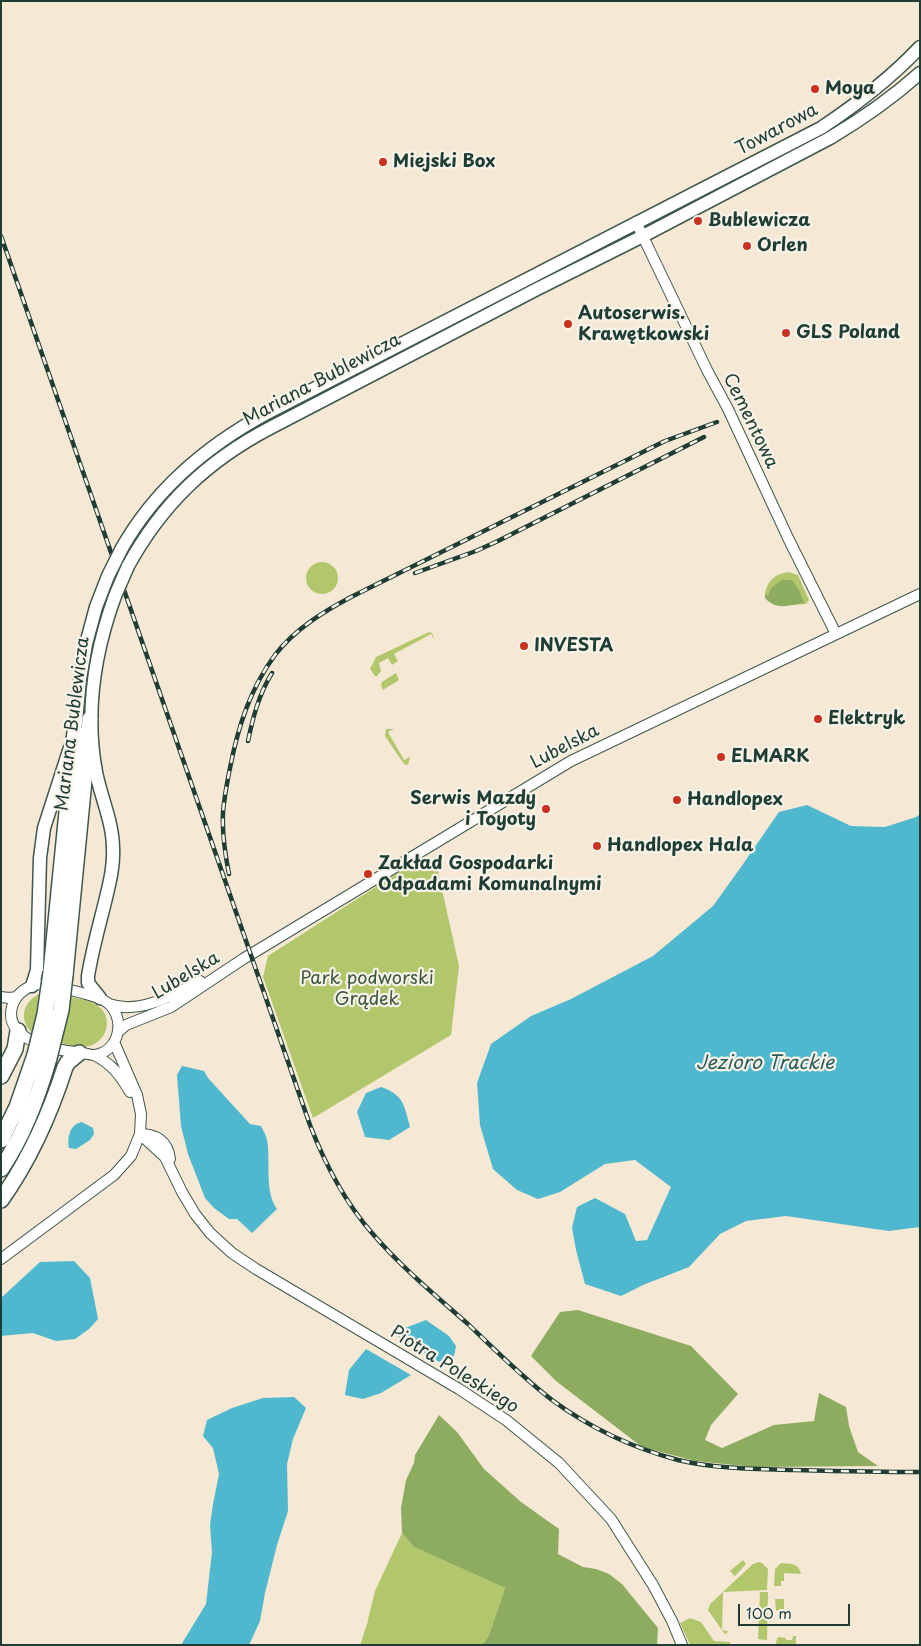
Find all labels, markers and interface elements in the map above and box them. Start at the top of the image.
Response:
place label: Moya [825,78,875,100]
marker: Moya [809,83,821,95]
street label: Towarowa [732,99,822,161]
place label: Miejski Box [393,151,495,173]
marker: Miejski Box [377,156,389,168]
place label: Bublewicza [708,210,810,232]
marker: Bublewicza [692,215,704,227]
place label: Orlen [757,235,808,257]
marker: Orlen [741,240,753,252]
place label: Autoserwis. Krawętkowski [578,303,709,346]
marker: Autoserwis. Krawętkowski [562,318,574,330]
place label: GLS Poland [796,322,900,344]
marker: GLS Poland [780,327,792,339]
street label: Mariana Bublewicza [240,329,404,431]
street label: Cementowa [718,370,782,472]
place label: INVESTA [534,635,613,657]
street label: Mariana Bublewicza [52,636,94,812]
marker: INVESTA [518,640,530,652]
place label: Elektryk [828,708,905,730]
marker: Elektryk [812,713,824,725]
street label: Lubelska [527,720,603,774]
place label: ELMARK [731,746,809,768]
marker: ELMARK [715,751,727,763]
place label: Serwis Mazdy i Toyoty [410,788,536,831]
place label: Handlopex [687,789,783,811]
marker: Handlopex [671,794,683,806]
marker: Serwis Mazdy i Toyoty [540,803,552,815]
place label: Handlopex Hala [607,835,754,857]
marker: Handlopex Hala [591,840,603,852]
place label: Zakład Gospodarki Odpadami Komunalnymi [378,853,602,896]
marker: Zakład Gospodarki Odpadami Komunalnymi [362,868,374,880]
street label: Lubelska [149,948,223,1004]
park label: Park podworski Grądek [300,968,434,1011]
water label: Jezioro Trackie [696,1053,834,1075]
street label: Piotra Poleskiego [386,1322,522,1418]
scale bar [741,1594,854,1626]
text: 100 m [746,1601,792,1624]

